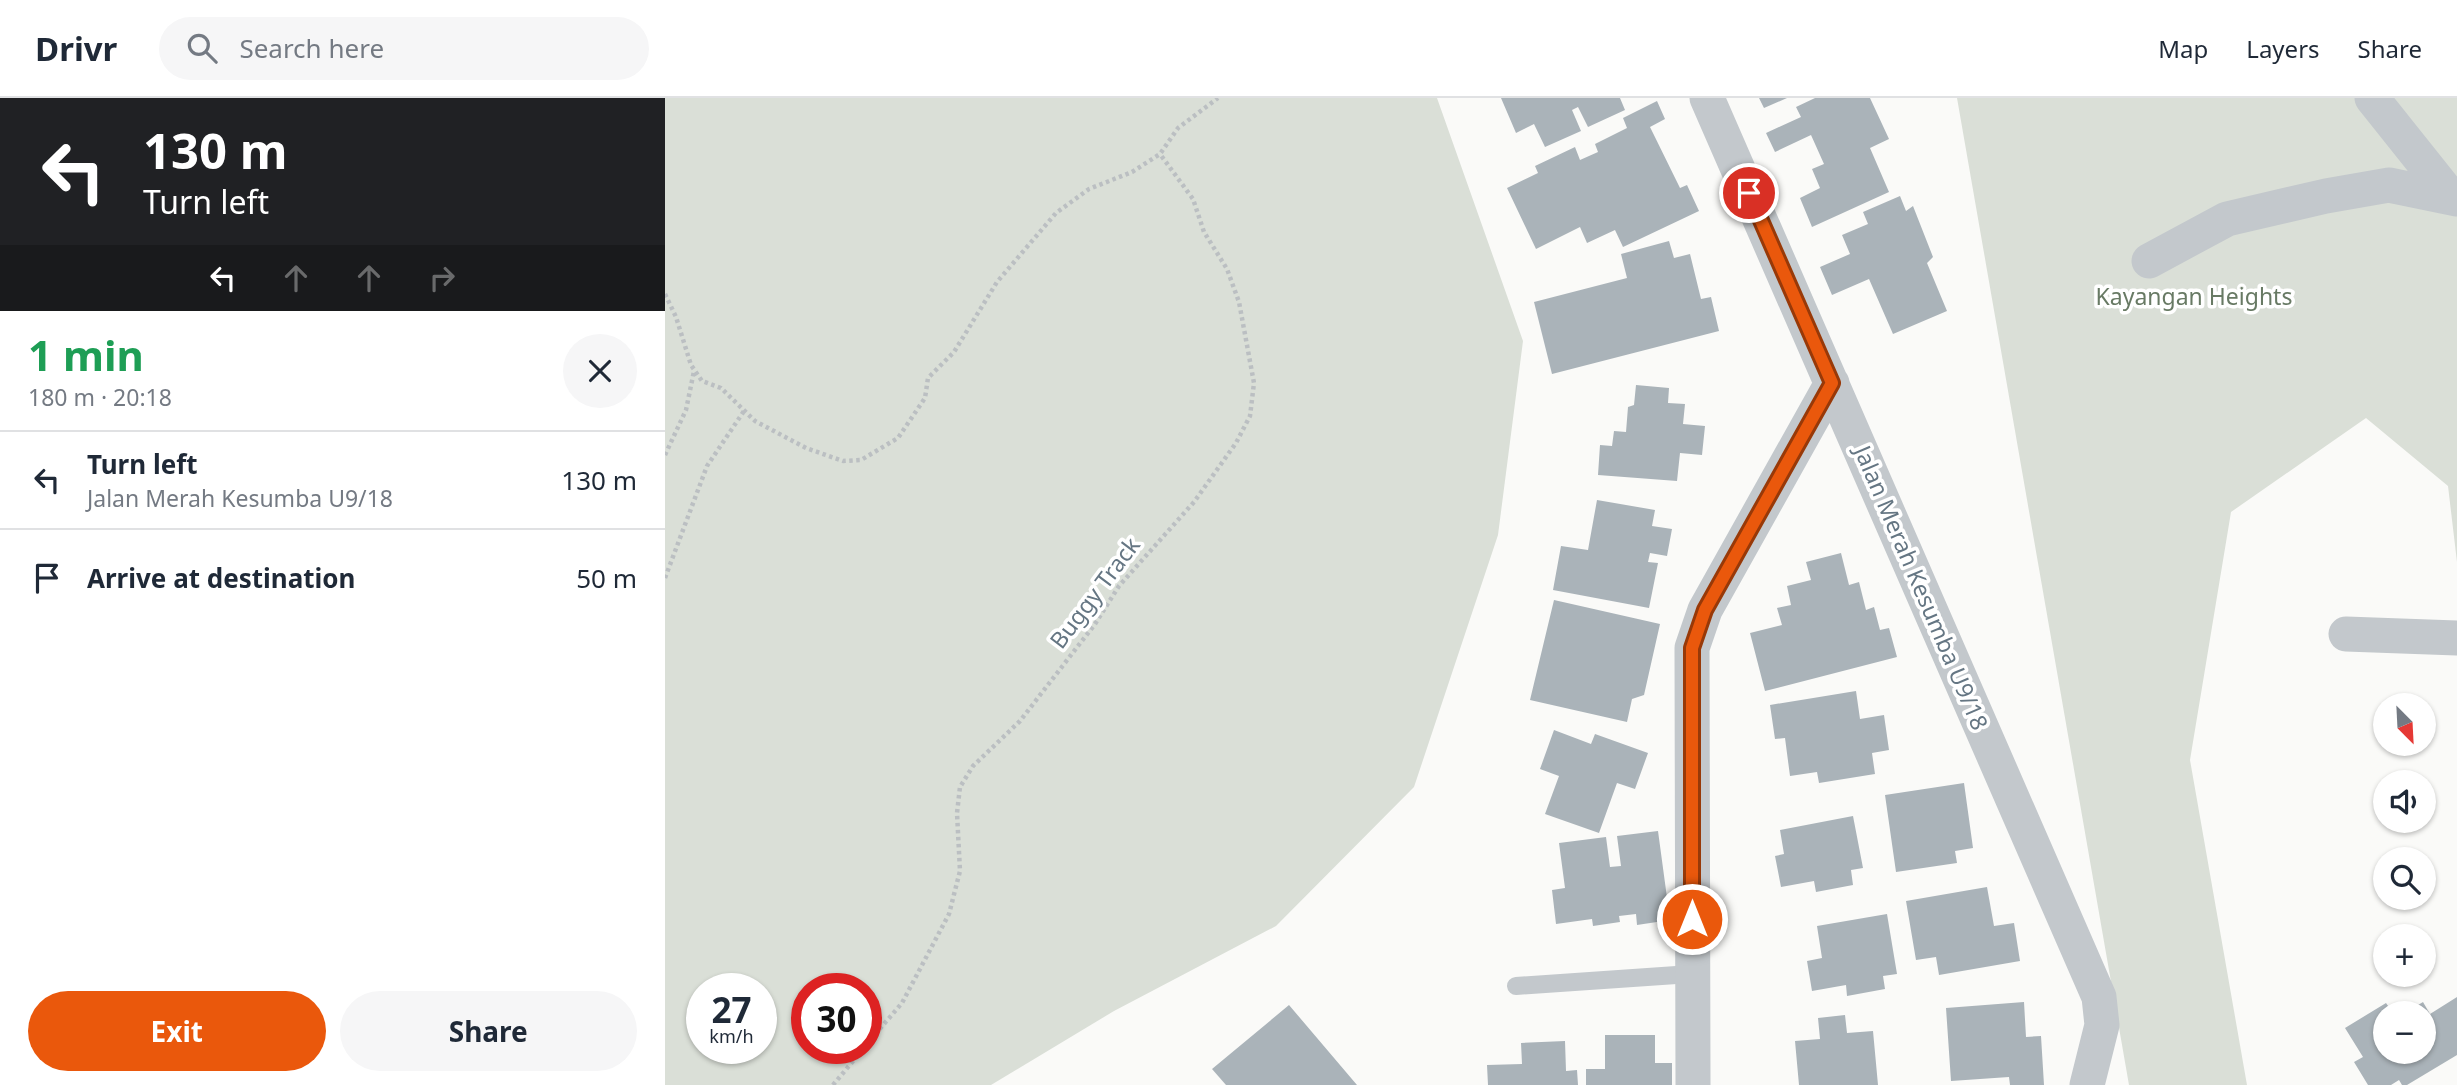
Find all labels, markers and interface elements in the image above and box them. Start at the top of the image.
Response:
search box [159,17,649,80]
text: Drivr [35,26,117,71]
icon: search [183,29,221,67]
text: Search here [239,30,384,66]
text: Map [2158,32,2208,65]
text: Layers [2246,32,2320,65]
text: Share [2358,32,2422,65]
text: 130 m [143,117,288,183]
icon: left [28,126,119,217]
pin [1719,163,1779,223]
icon: arrive [1730,174,1768,212]
text: Turn left [143,180,269,223]
icon: left [204,259,242,297]
icon: ahead [277,259,315,297]
icon: ahead [350,259,388,297]
icon: right [423,259,461,297]
park label: Kayangan Heights [2096,280,2292,312]
text: 1 min [28,326,144,383]
button: close [563,334,637,408]
text: 180 m · 20:18 [28,381,172,413]
street label: Jalan Merah Kesumba U9/18 [1847,439,1996,735]
text: Turn left [87,446,198,482]
icon: left [28,461,66,499]
text: 130 m [561,462,637,498]
text: Jalan Merah Kesumba U9/18 [87,482,393,514]
street label: Buggy Track [1042,529,1147,655]
icon: arrive [28,559,66,597]
text: Arrive at destination [87,560,356,596]
text: 50 m [576,560,637,596]
north arrow [2373,693,2436,756]
map controls [2373,693,2436,1064]
button: sound [2373,770,2436,833]
button: search [2373,847,2436,910]
position arrow [1655,882,1729,956]
button: + [2373,924,2436,987]
speed limit sign: 30 [791,973,882,1064]
text: 27 [711,986,752,1033]
button: Exit [28,991,326,1071]
button: Share [340,991,637,1071]
button: − [2373,1001,2436,1064]
text: km/h [709,1024,754,1048]

